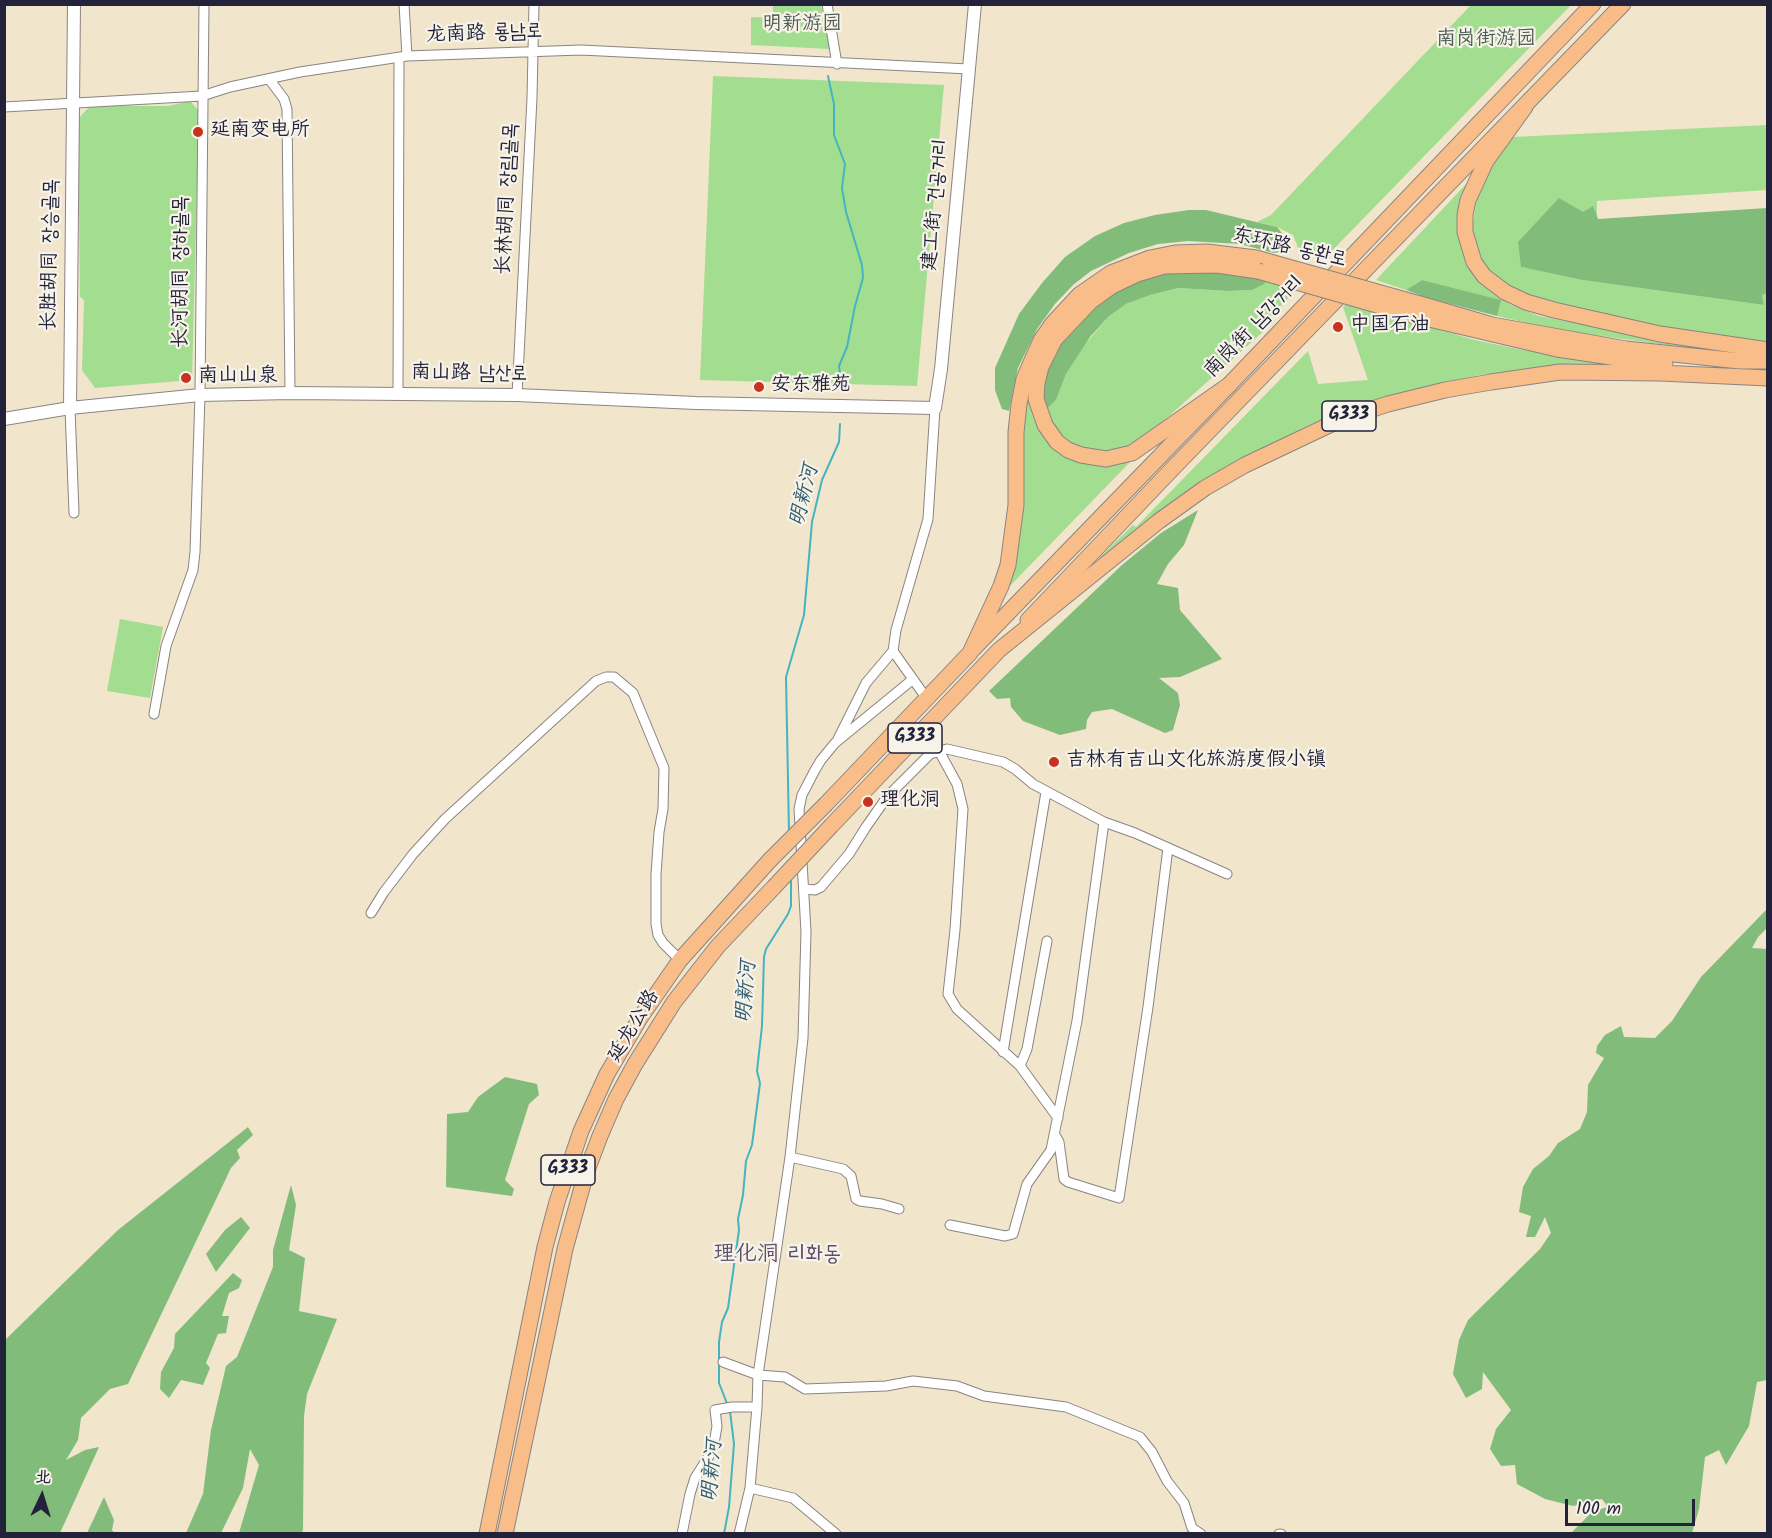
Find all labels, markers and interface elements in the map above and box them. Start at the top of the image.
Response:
park label: 明新游园 [762,14,842,38]
street label: 龙南路 룡남로 [425,21,543,49]
park label: 南岗街游园 [1436,29,1536,53]
place label: 延南变电所 [210,120,310,144]
street label: 长林胡同 장림골목 [493,122,525,276]
marker: 延南变电所 [191,125,205,139]
street label: 建工街 건공거리 [919,138,955,272]
street label: 长胜胡同 장승골목 [39,179,65,331]
street label: 长河胡同 장하골목 [171,196,195,348]
street label: 东环路 동환로 [1230,224,1348,274]
street label: 南岗街 남강거리 [1200,272,1310,384]
place label: 中国石油 [1350,315,1430,339]
marker: 中国石油 [1331,320,1345,334]
street label: 南山路 남산로 [411,362,527,388]
place label: 南山山泉 [198,366,278,390]
marker: 南山山泉 [179,371,193,385]
place label: 安东雅苑 [771,375,851,399]
marker: 安东雅苑 [752,380,766,394]
road number: G333 [1322,401,1376,431]
water label: 明新河 [786,462,826,530]
road number: G333 [888,723,942,753]
place label: 吉林有吉山文化旅游度假小镇 [1066,750,1326,774]
marker: 吉林有吉山文化旅游度假小镇 [1047,755,1061,769]
place label: 理化洞 [880,790,940,814]
marker: 理化洞 [861,795,875,809]
water label: 明新河 [733,960,763,1024]
street label: 延龙公路 [604,987,666,1067]
road number: G333 [541,1155,595,1185]
district label: 理化洞 리화동 [713,1243,841,1269]
water label: 明新河 [699,1439,729,1503]
text: 北 [34,1465,52,1491]
north arrow [12,1466,72,1526]
scale bar [1568,1487,1698,1525]
text: 100 m [1576,1495,1621,1524]

